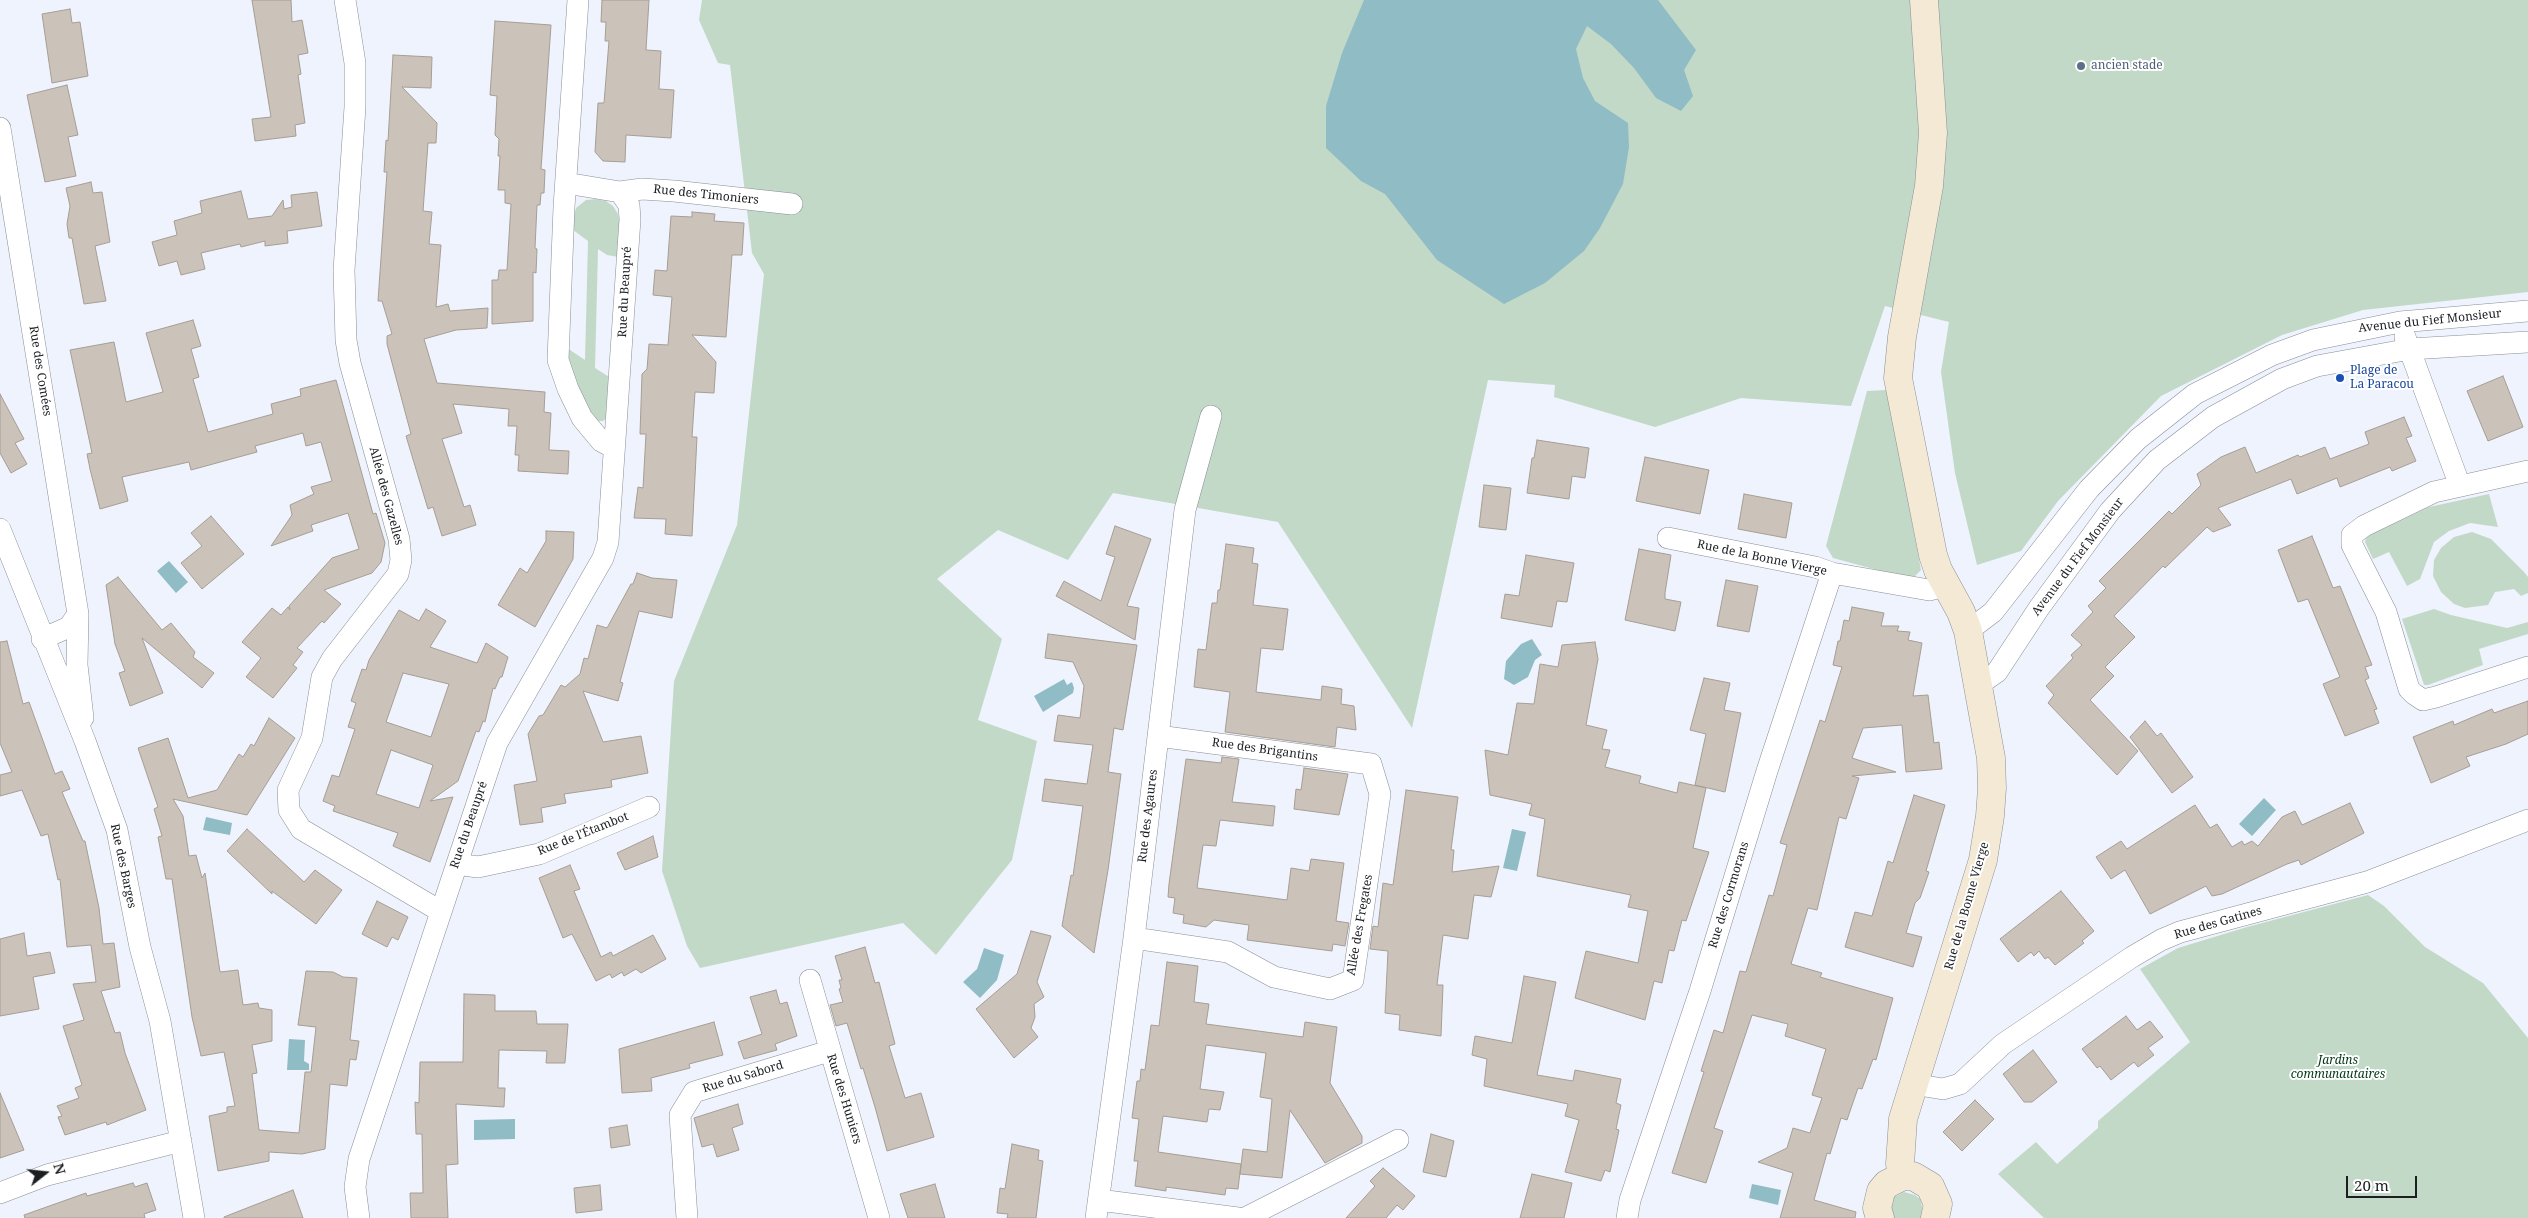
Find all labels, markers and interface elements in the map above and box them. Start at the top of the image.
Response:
place label: ancien stade [2091,59,2163,73]
marker: ancien stade [2075,60,2087,72]
street label: Rue des Timoniers [653,182,759,208]
street label: Rue du Beaupré [615,246,635,338]
street label: Avenue du Fief Monsieur [2358,306,2502,336]
street label: Rue des Comées [26,325,54,417]
place label: Plage de La Paracou [2350,364,2414,392]
marker: Plage de La Paracou [2334,372,2346,384]
street label: Allée des Gazelles [366,445,406,547]
street label: Avenue du Fief Monsieur [2029,495,2127,619]
street label: Rue de la Bonne Vierge [1696,537,1828,579]
street label: Rue des Brigantins [1211,735,1319,765]
street label: Rue des Agaures [1135,769,1161,863]
street label: Rue du Beaupré [447,780,491,870]
street label: Rue de l'Étambot [536,809,630,859]
street label: Rue des Barges [107,822,139,910]
street label: Rue des Cormorans [1706,840,1752,950]
street label: Rue de la Bonne Vierge [1942,840,1992,972]
street label: Allée des Fregates [1344,873,1376,977]
street label: Rue des Gatines [2173,904,2263,942]
street label: Rue des Huniers [823,1052,865,1146]
park label: Jardins communautaires [2291,1054,2385,1082]
street label: Rue du Sabord [701,1058,785,1096]
north arrow [20,1148,70,1198]
text: N [49,1161,71,1177]
scale bar [2348,1166,2419,1198]
text: 20 m [2354,1175,2389,1195]

